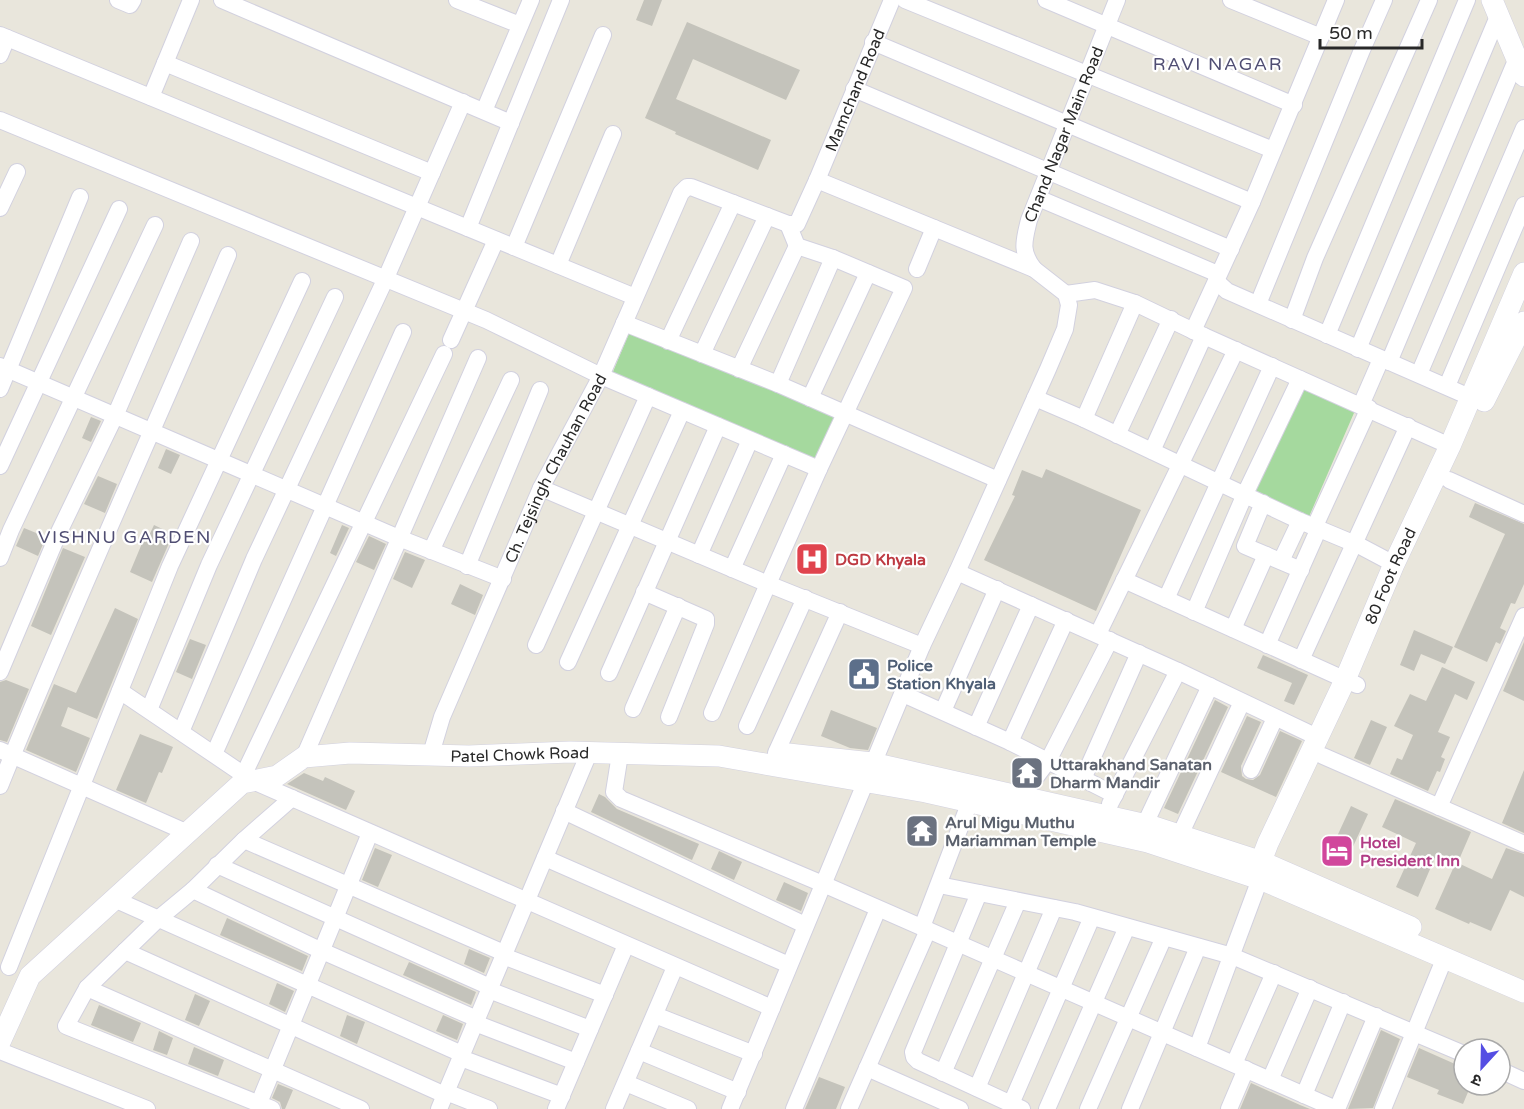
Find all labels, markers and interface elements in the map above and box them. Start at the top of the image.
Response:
scale bar [1320,12,1422,50]
text: 50 m [1329,22,1373,44]
street label: Mamchand Road [821,26,890,155]
street label: Chand Nagar Main Road [1020,44,1108,226]
district label: RAVI NAGAR [1153,53,1283,75]
street label: Ch. Tejsingh Chauhan Road [501,371,611,566]
street label: 80 Foot Road [1361,525,1421,627]
district label: VISHNU GARDEN [38,526,212,548]
hospital icon: DGD Khyala [794,541,830,577]
place label: DGD Khyala [835,550,926,570]
public building icon: Police Station Khyala [846,656,882,692]
place label: Police Station Khyala [887,656,996,694]
street label: Patel Chowk Road [450,743,589,767]
temple icon: Uttarakhand Sanatan Dharm Mandir [1009,755,1045,791]
place label: Uttarakhand Sanatan Dharm Mandir [1050,755,1212,793]
temple icon: Arul Migu Muthu Mariamman Temple [904,813,940,849]
place label: Arul Migu Muthu Mariamman Temple [945,813,1096,851]
hotel icon: Hotel President Inn [1319,833,1355,869]
place label: Hotel President Inn [1360,833,1460,871]
north arrow [1452,1037,1512,1097]
text: उ [1468,1069,1485,1091]

